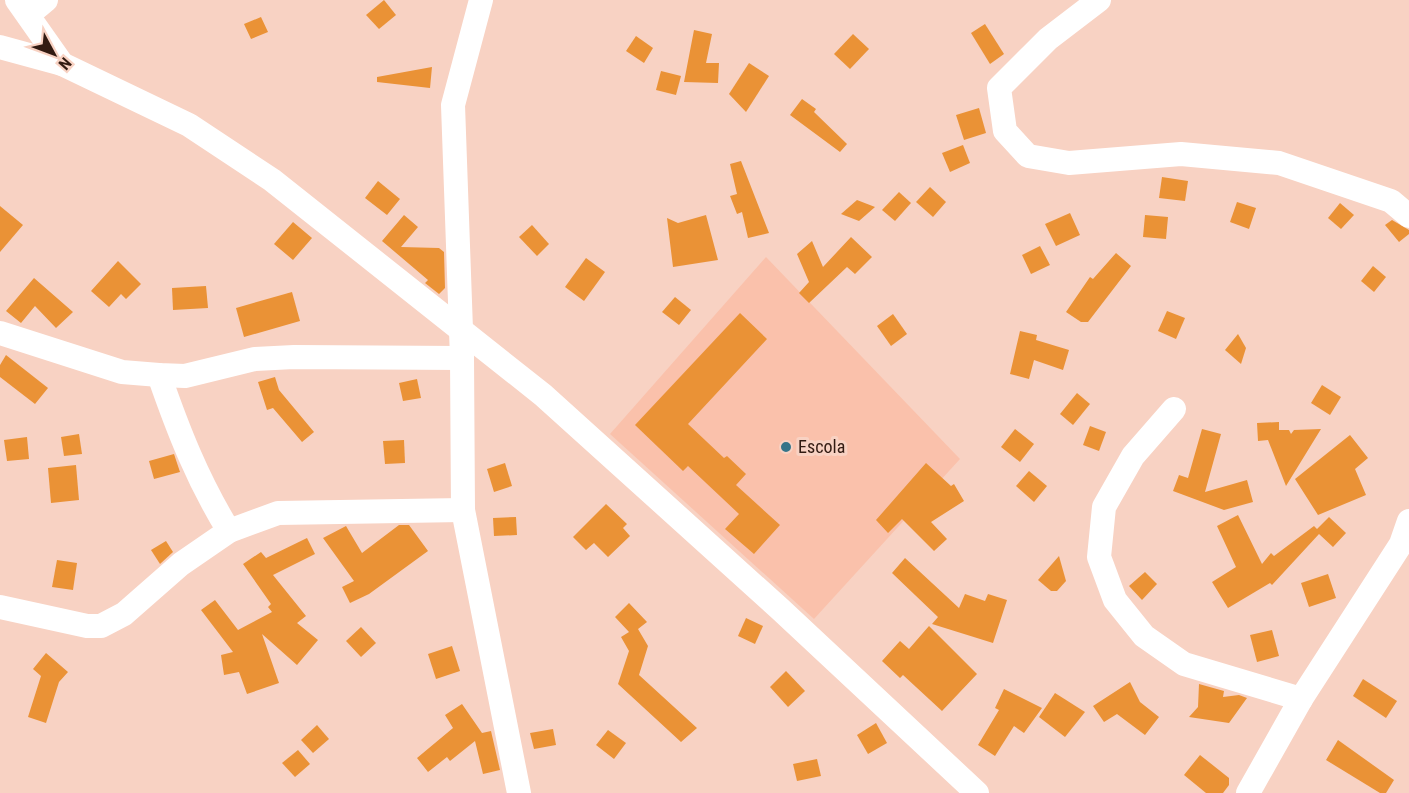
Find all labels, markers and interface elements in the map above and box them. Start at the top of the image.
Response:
north arrow [24,24,84,84]
text: N [55,54,75,73]
place label: Escola [798,436,845,457]
marker: Escola [779,440,793,454]

